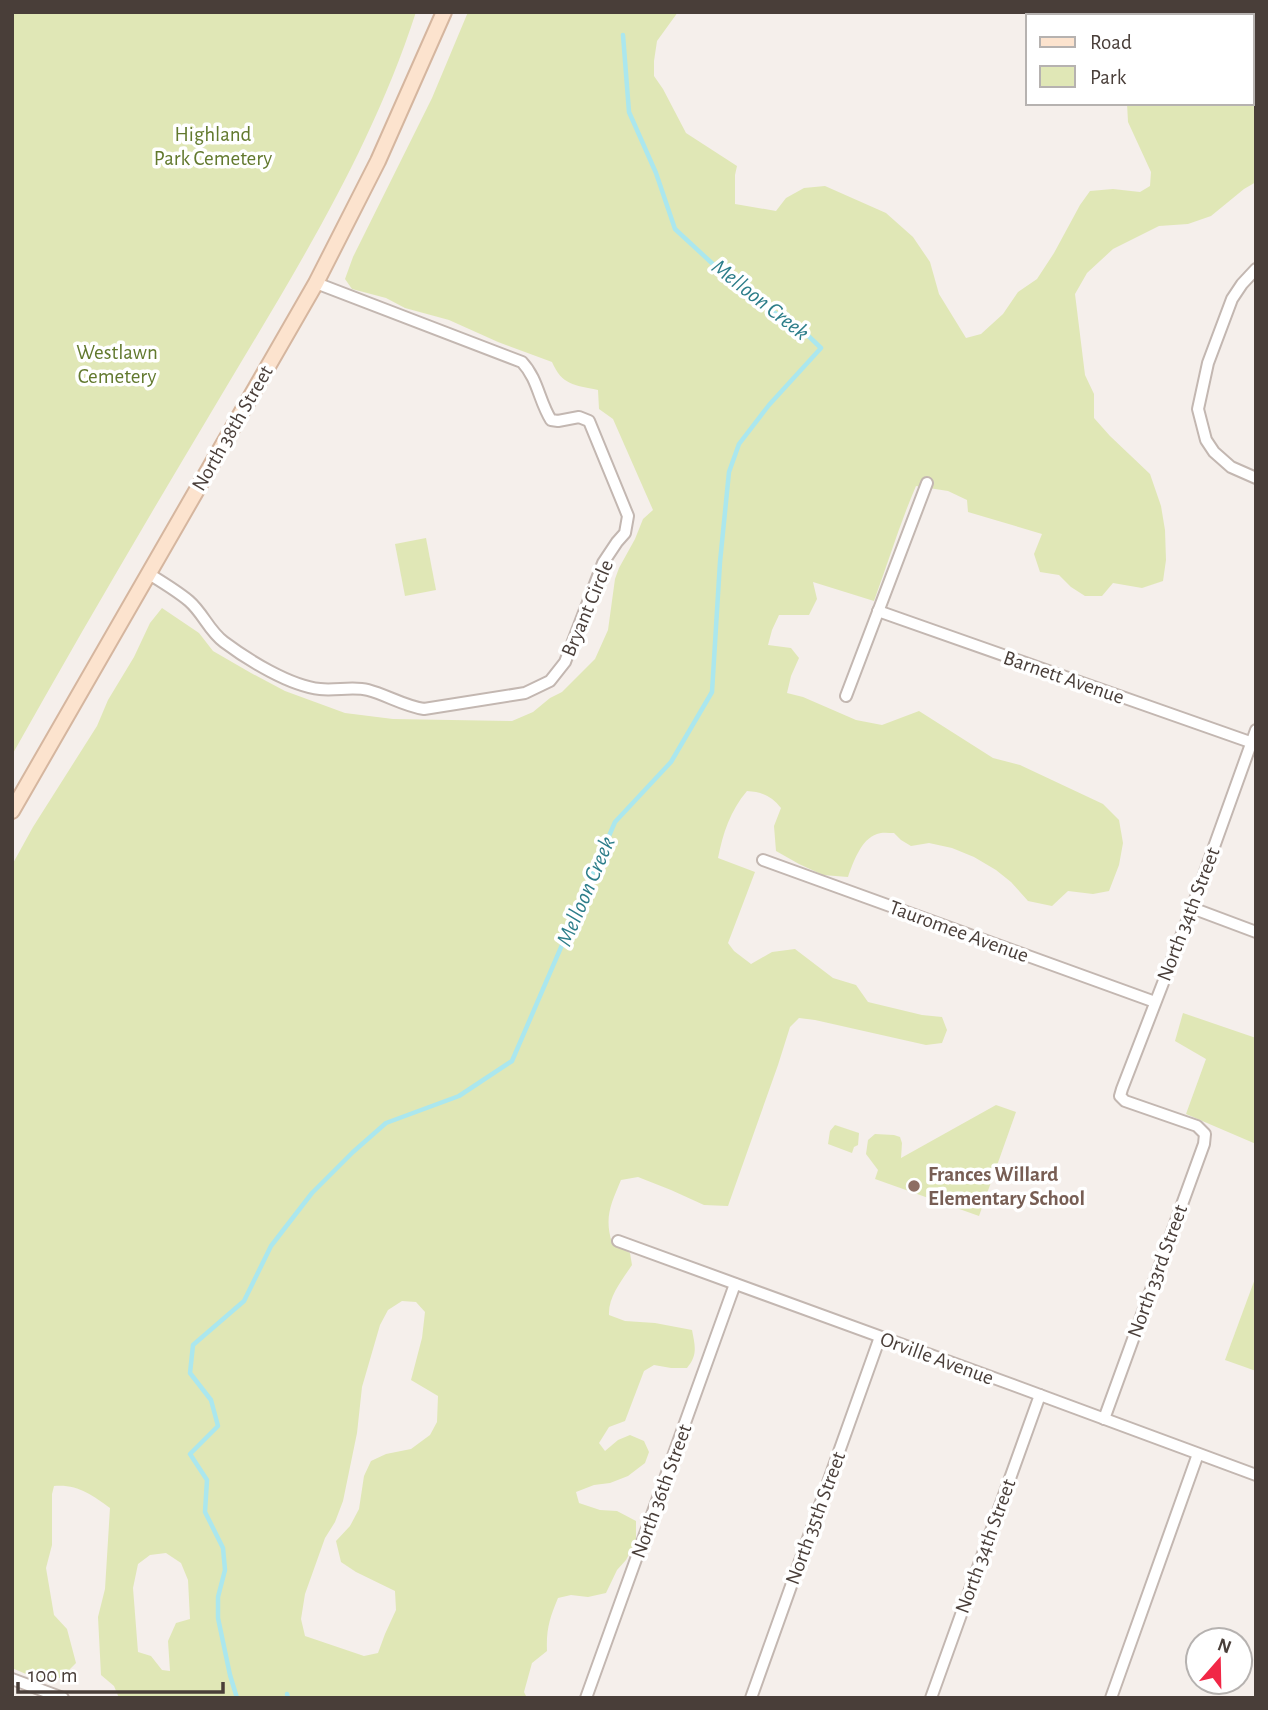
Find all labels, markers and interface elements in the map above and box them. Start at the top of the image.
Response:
legend [1026,14,1254,105]
text: Road [1090,32,1132,53]
text: Park [1090,67,1127,88]
park label: Highland Park Cemetery [154,124,272,169]
water label: Melloon Creek [707,255,813,345]
park label: Westlawn Cemetery [76,342,158,387]
street label: North 38th Street [188,362,277,495]
street label: Bryant Circle [558,557,617,660]
street label: Barnett Avenue [1001,647,1127,708]
water label: Melloon Creek [553,833,620,950]
street label: North 34th Street [1153,844,1224,984]
street label: Tauromee Avenue [886,896,1031,966]
place label: Frances Willard Elementary School [928,1164,1085,1209]
marker: Frances Willard Elementary School [906,1178,922,1194]
street label: North 33rd Street [1124,1202,1191,1340]
street label: Orville Avenue [877,1328,996,1389]
street label: North 36th Street [628,1421,696,1561]
street label: North 35th Street [782,1449,849,1587]
street label: North 34th Street [951,1476,1020,1616]
north arrow [1184,1626,1254,1696]
text: N [1215,1635,1234,1658]
scale bar [18,1650,222,1694]
text: 100 m [28,1665,78,1686]

